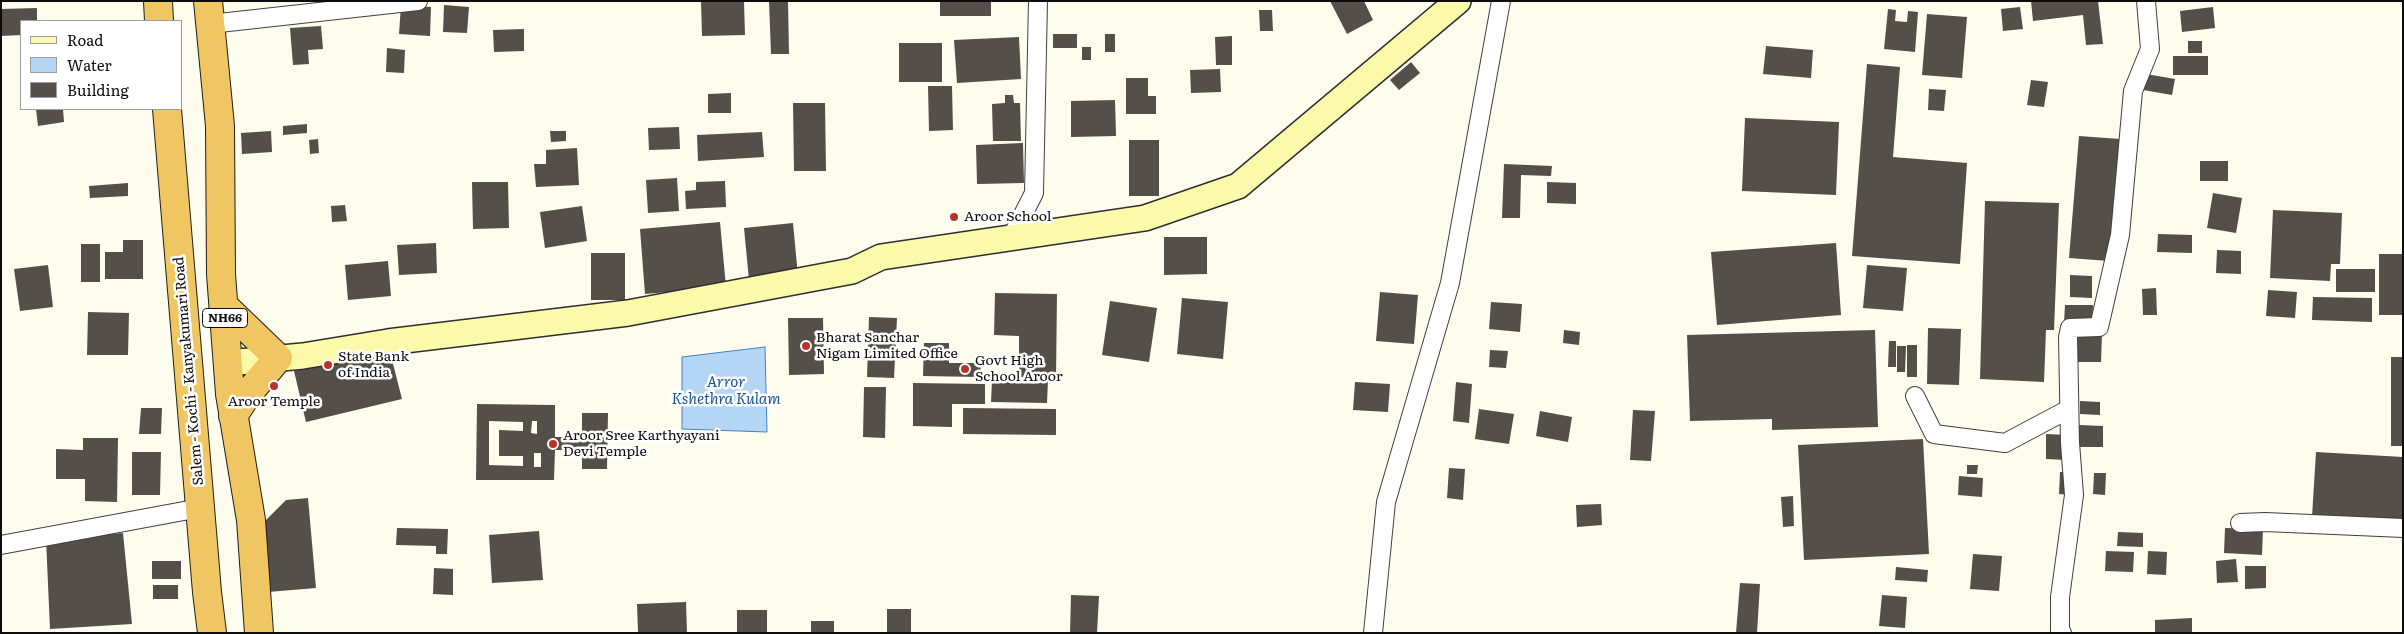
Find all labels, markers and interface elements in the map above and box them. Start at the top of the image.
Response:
legend [20,20,182,110]
text: Road [67,28,103,51]
text: Water [67,53,112,76]
text: Building [67,78,129,101]
place label: Aroor School [964,209,1052,225]
marker: Aroor School [948,211,960,223]
street label: Salem - Kochi - Kanyakumari Road [171,256,207,486]
road number: NH66 [202,308,248,328]
place label: Bharat Sanchar Nigam Limited Office [816,330,958,362]
marker: Bharat Sanchar Nigam Limited Office [800,340,812,352]
place label: State Bank of India [338,349,409,382]
place label: Govt High School Aroor [975,353,1063,386]
marker: State Bank of India [322,359,334,371]
marker: Govt High School Aroor [959,363,971,375]
water label: Arror Kshethra Kulam [671,374,781,409]
marker: Aroor Temple [268,380,280,392]
place label: Aroor Temple [228,394,320,410]
place label: Aroor Sree Karthyayani Devi Temple [563,428,720,461]
marker: Aroor Sree Karthyayani Devi Temple [547,438,559,450]

